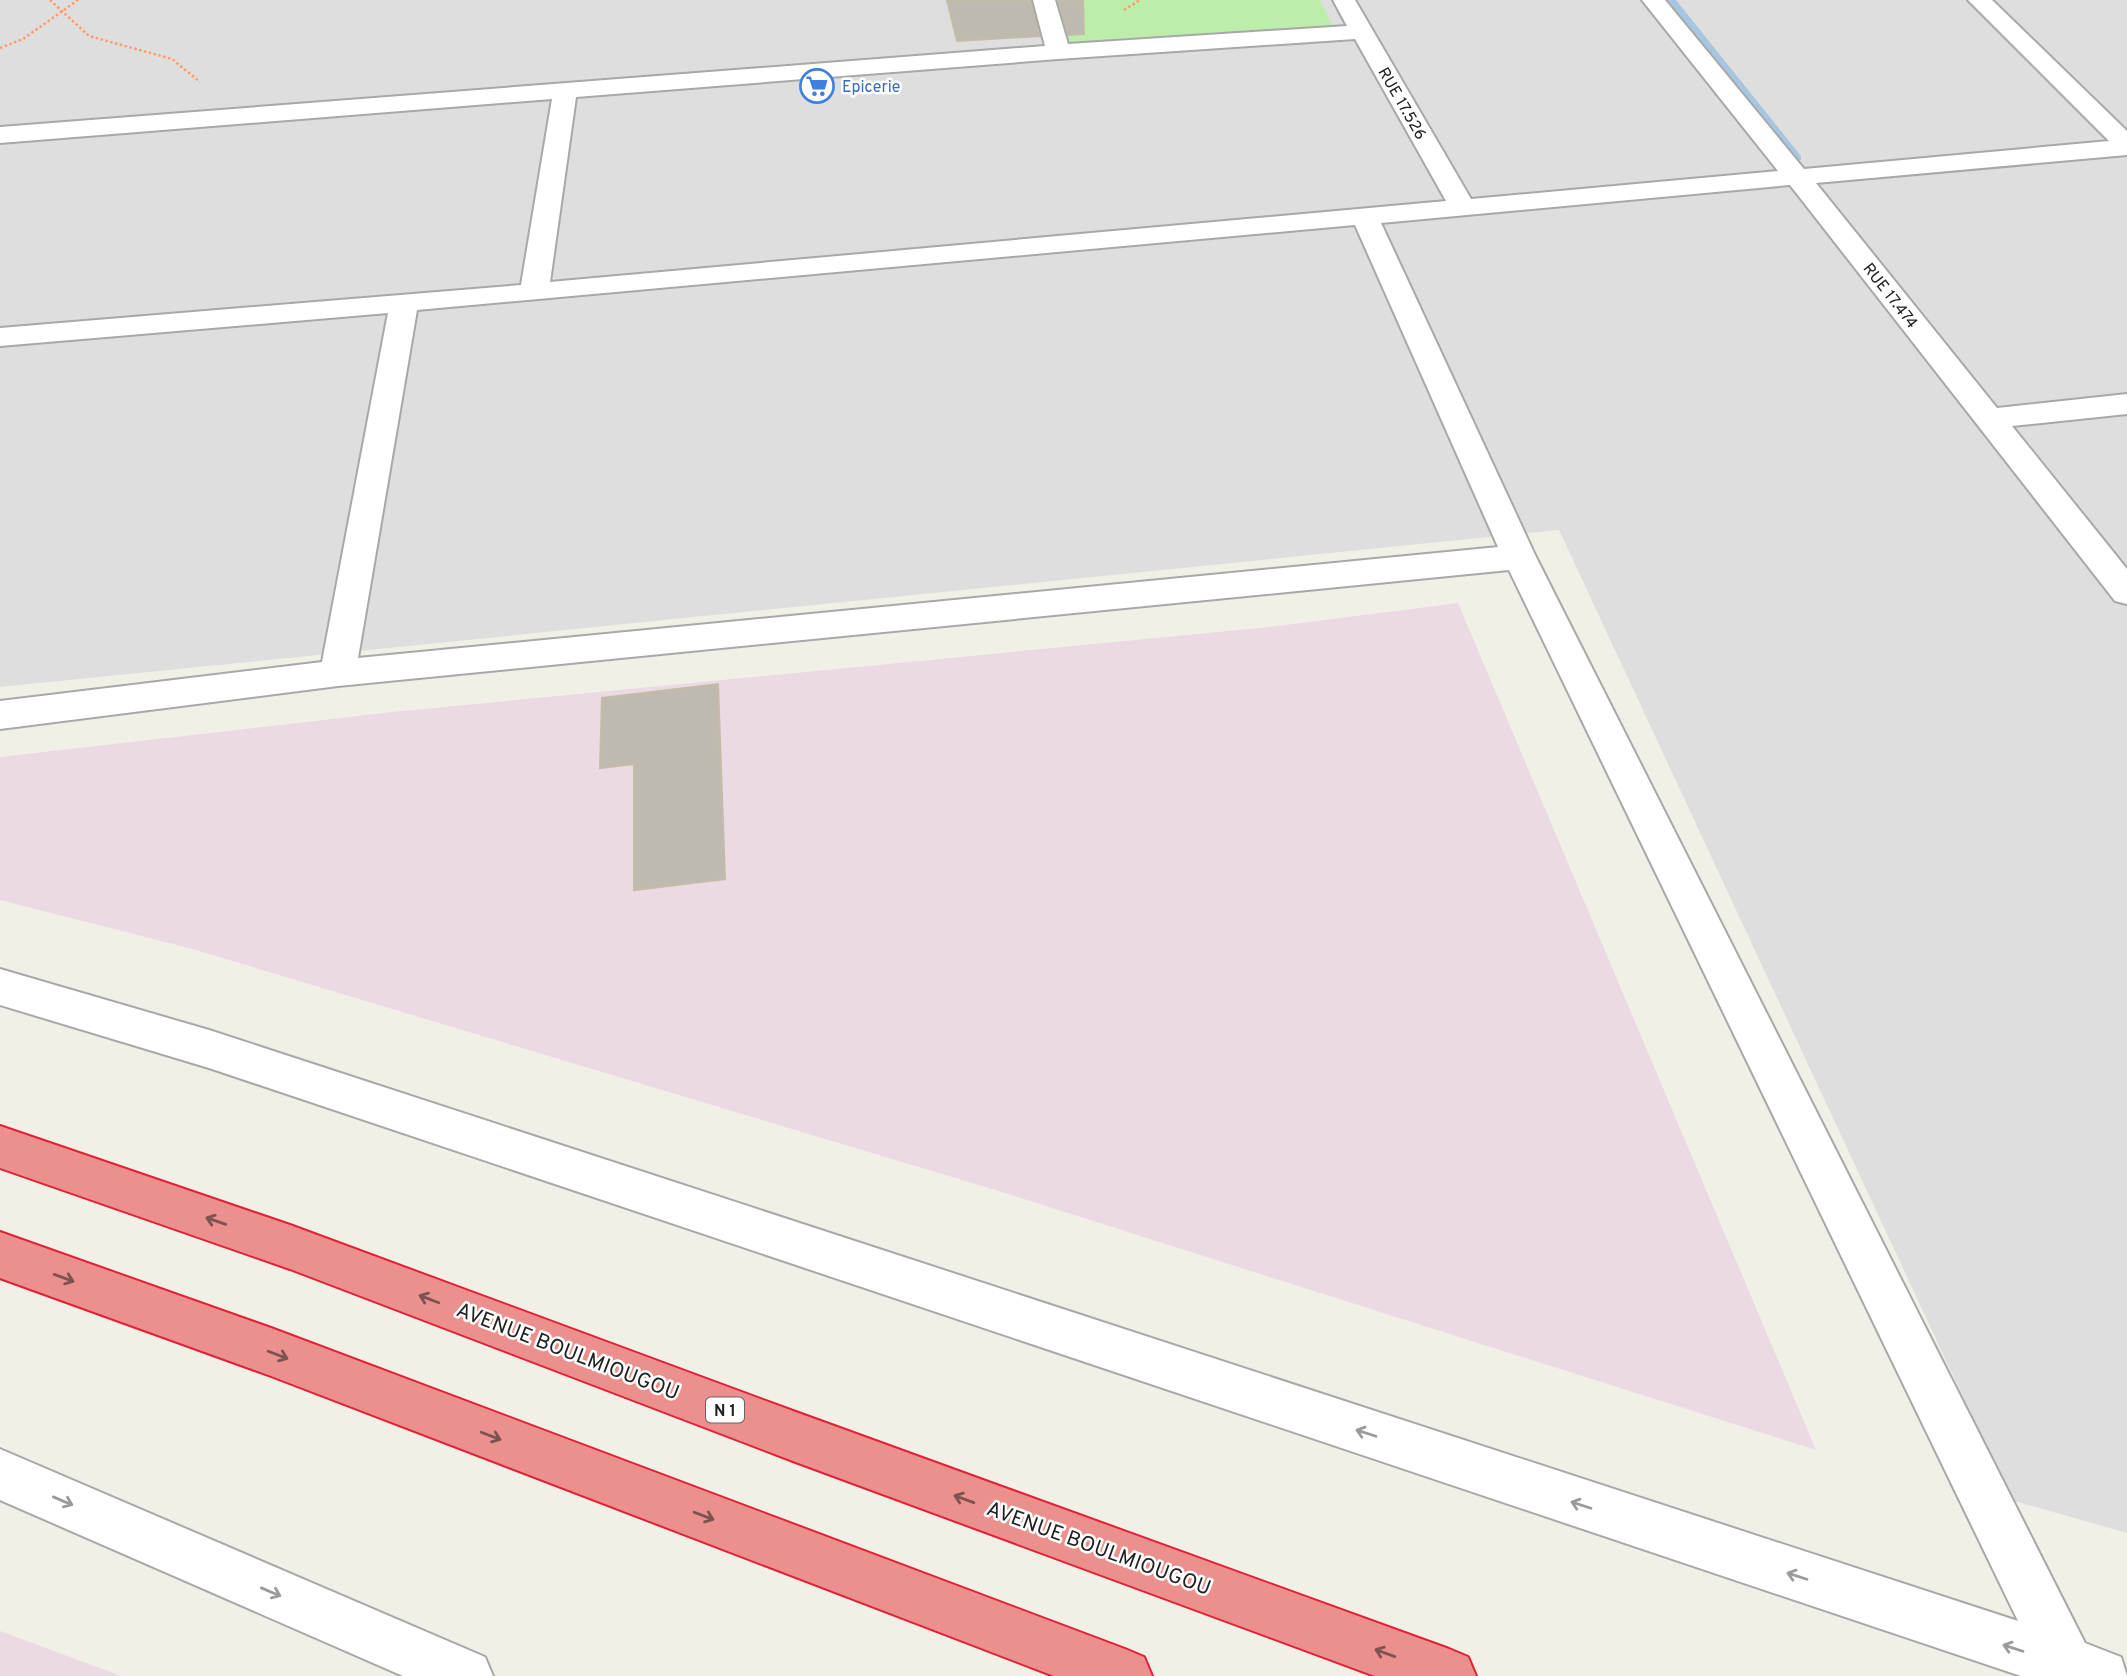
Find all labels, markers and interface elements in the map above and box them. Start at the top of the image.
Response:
street label: RUE 17.526 [1373,64,1430,144]
supermarket icon: Epicerie [798,67,836,105]
place label: Epicerie [842,78,900,98]
street label: RUE 17.474 [1858,260,1921,333]
one-way arrow [205,1214,227,1226]
one-way arrow [53,1273,75,1285]
one-way arrow [419,1292,441,1305]
street label: AVENUE BOULMIOUGOU [452,1297,683,1407]
one-way arrow [267,1350,289,1362]
road number: N 1 [706,1398,744,1422]
one-way arrow [1355,1426,1377,1438]
one-way arrow [479,1430,501,1443]
one-way arrow [954,1491,976,1504]
one-way arrow [51,1495,73,1508]
street label: AVENUE BOULMIOUGOU [983,1496,1214,1603]
one-way arrow [1571,1497,1593,1510]
one-way arrow [692,1511,714,1524]
one-way arrow [1787,1569,1809,1581]
one-way arrow [260,1586,282,1599]
one-way arrow [2003,1641,2025,1653]
one-way arrow [1374,1645,1396,1658]

